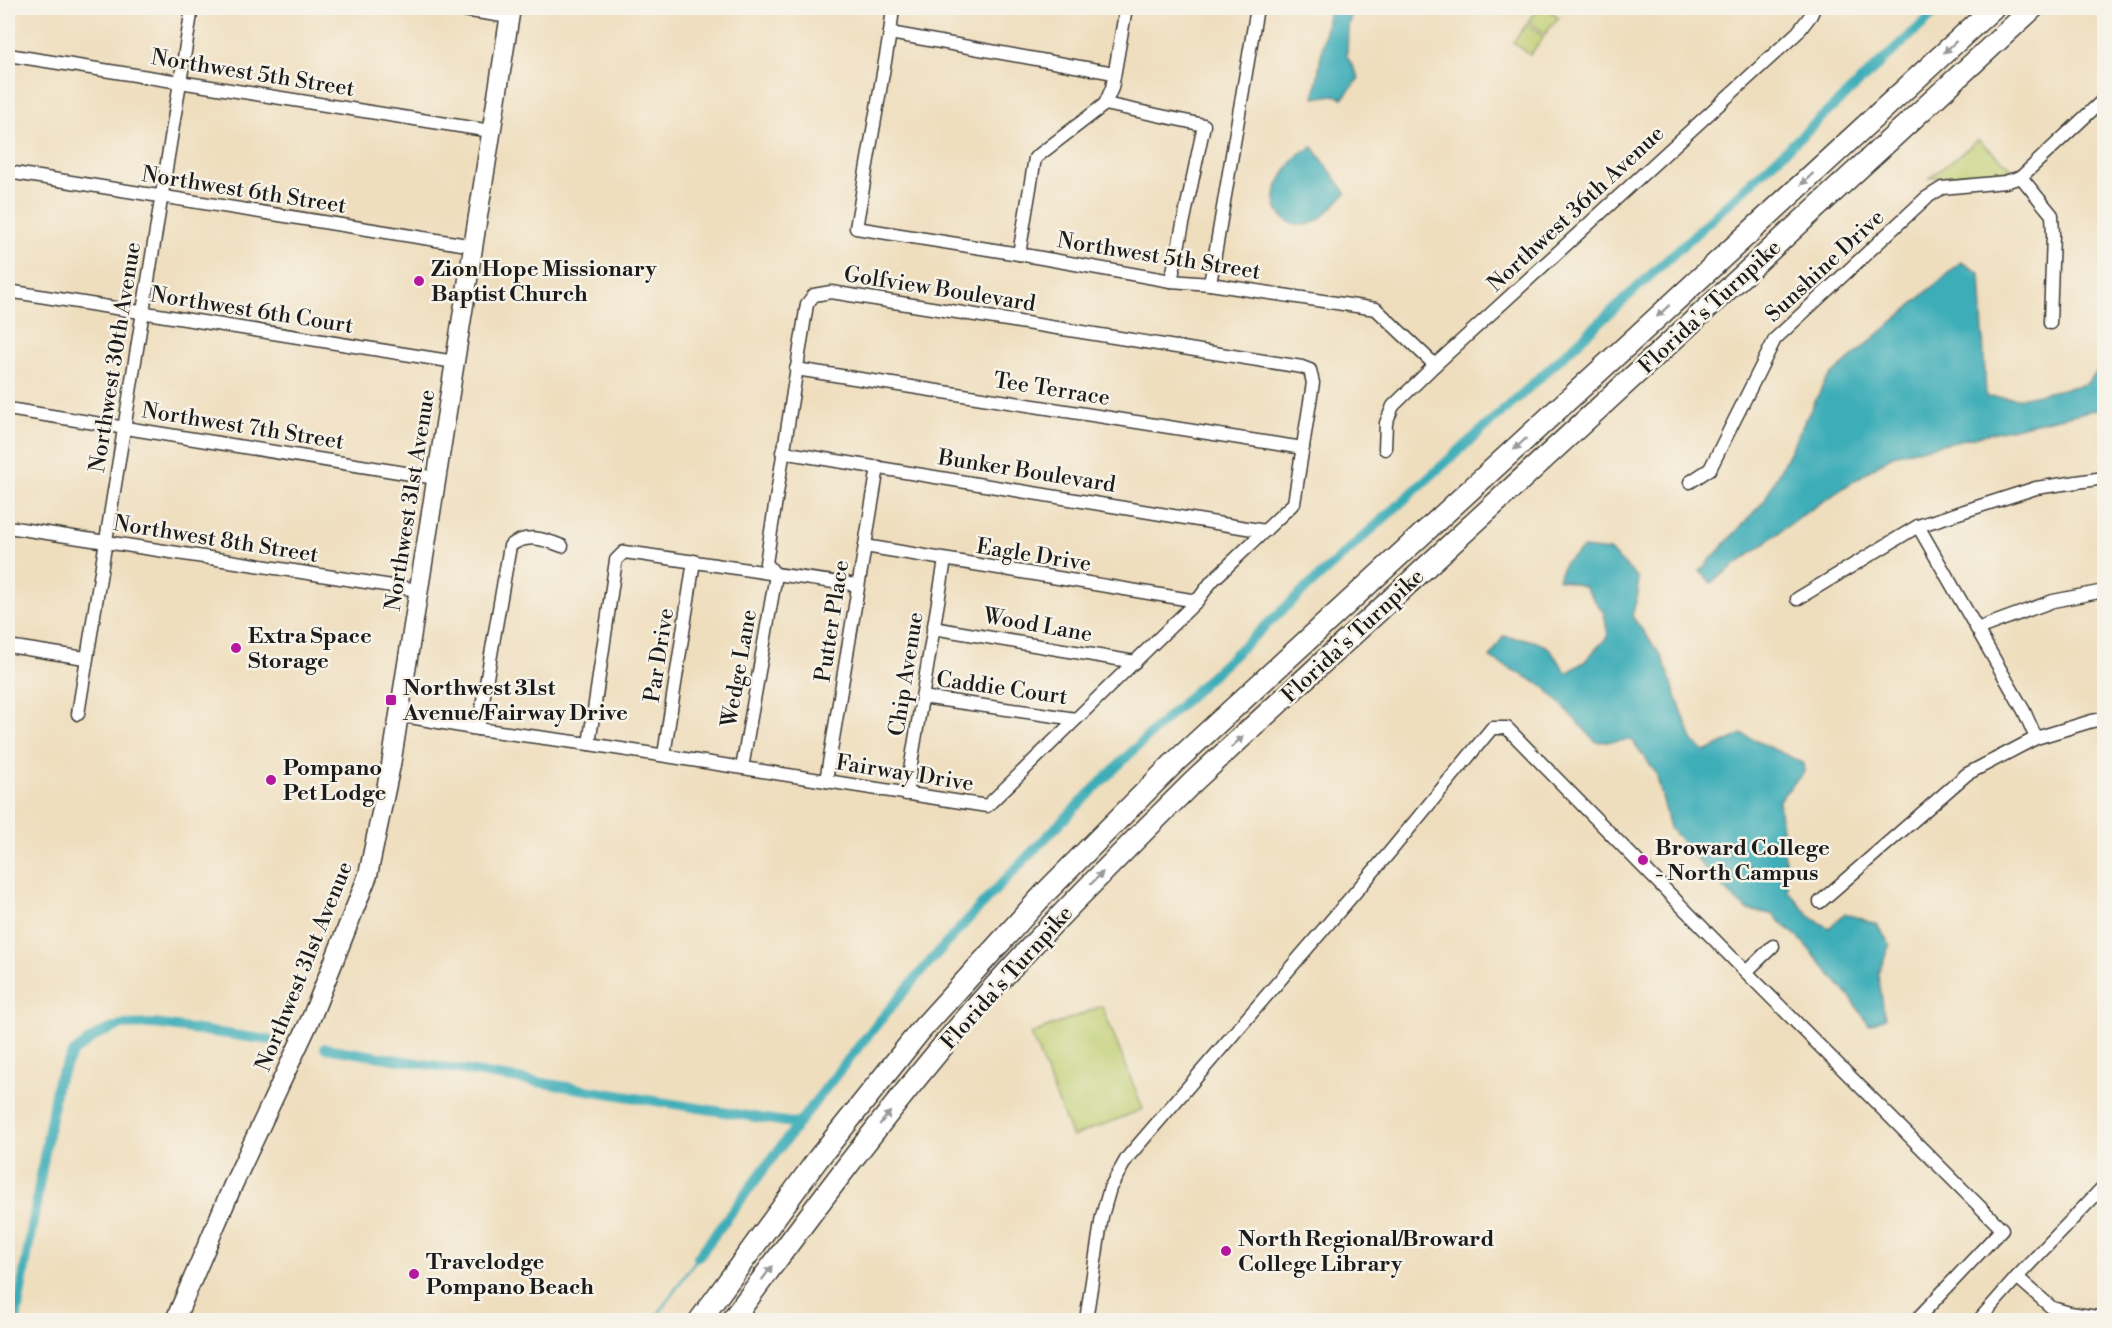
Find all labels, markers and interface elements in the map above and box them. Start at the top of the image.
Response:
one-way arrow [1943,40,1958,53]
street label: Northwest 5th Street [149,44,357,103]
street label: Northwest 36th Avenue [1482,120,1670,298]
street label: Northwest 6th Street [140,161,348,220]
one-way arrow [1799,172,1814,186]
street label: Sunshine Drive [1760,204,1890,328]
street label: Northwest 5th Street [1055,227,1263,286]
street label: Florida's Turnpike [1633,234,1787,380]
street label: Northwest 30th Avenue [84,240,147,474]
place label: Zion Hope Missionary Baptist Church [431,256,658,308]
street label: Golfview Boulevard [842,261,1038,318]
marker: Zion Hope Missionary Baptist Church [412,274,426,288]
street label: Northwest 6th Court [148,281,355,340]
one-way arrow [1657,304,1671,318]
street label: Tee Terrace [992,367,1112,412]
street label: Northwest 31st Avenue [380,388,441,613]
street label: Northwest 7th Street [140,397,346,456]
one-way arrow [1513,436,1527,450]
street label: Bunker Boulevard [935,444,1118,499]
street label: Northwest 8th Street [111,510,320,569]
street label: Eagle Drive [974,533,1093,578]
street label: Putter Place [810,558,855,684]
street label: Florida's Turnpike [1276,563,1430,709]
street label: Wood Lane [980,602,1094,648]
street label: Par Drive [639,606,680,704]
street label: Wedge Lane [716,607,763,730]
street label: Chip Avenue [883,610,930,738]
place label: Extra Space Storage [248,623,372,675]
marker: Extra Space Storage [229,641,243,655]
street label: Caddie Court [935,666,1069,711]
place label: Northwest 31st Avenue/Fairway Drive [402,675,628,727]
marker: Northwest 31st Avenue/Fairway Drive [384,693,398,707]
one-way arrow [1230,735,1244,749]
street label: Fairway Drive [834,749,976,798]
place label: Pompano Pet Lodge [283,755,386,807]
marker: Pompano Pet Lodge [264,773,278,787]
place label: Broward College - North Campus [1655,835,1830,887]
marker: Broward College - North Campus [1636,853,1650,867]
street label: Northwest 31st Avenue [250,858,359,1075]
one-way arrow [1090,871,1104,885]
street label: Florida's Turnpike [935,900,1079,1056]
one-way arrow [878,1111,891,1126]
place label: North Regional/Broward College Library [1238,1226,1494,1278]
marker: North Regional/Broward College Library [1219,1244,1233,1258]
place label: Travelodge Pompano Beach [426,1249,594,1301]
one-way arrow [761,1266,773,1282]
marker: Travelodge Pompano Beach [407,1267,421,1281]

